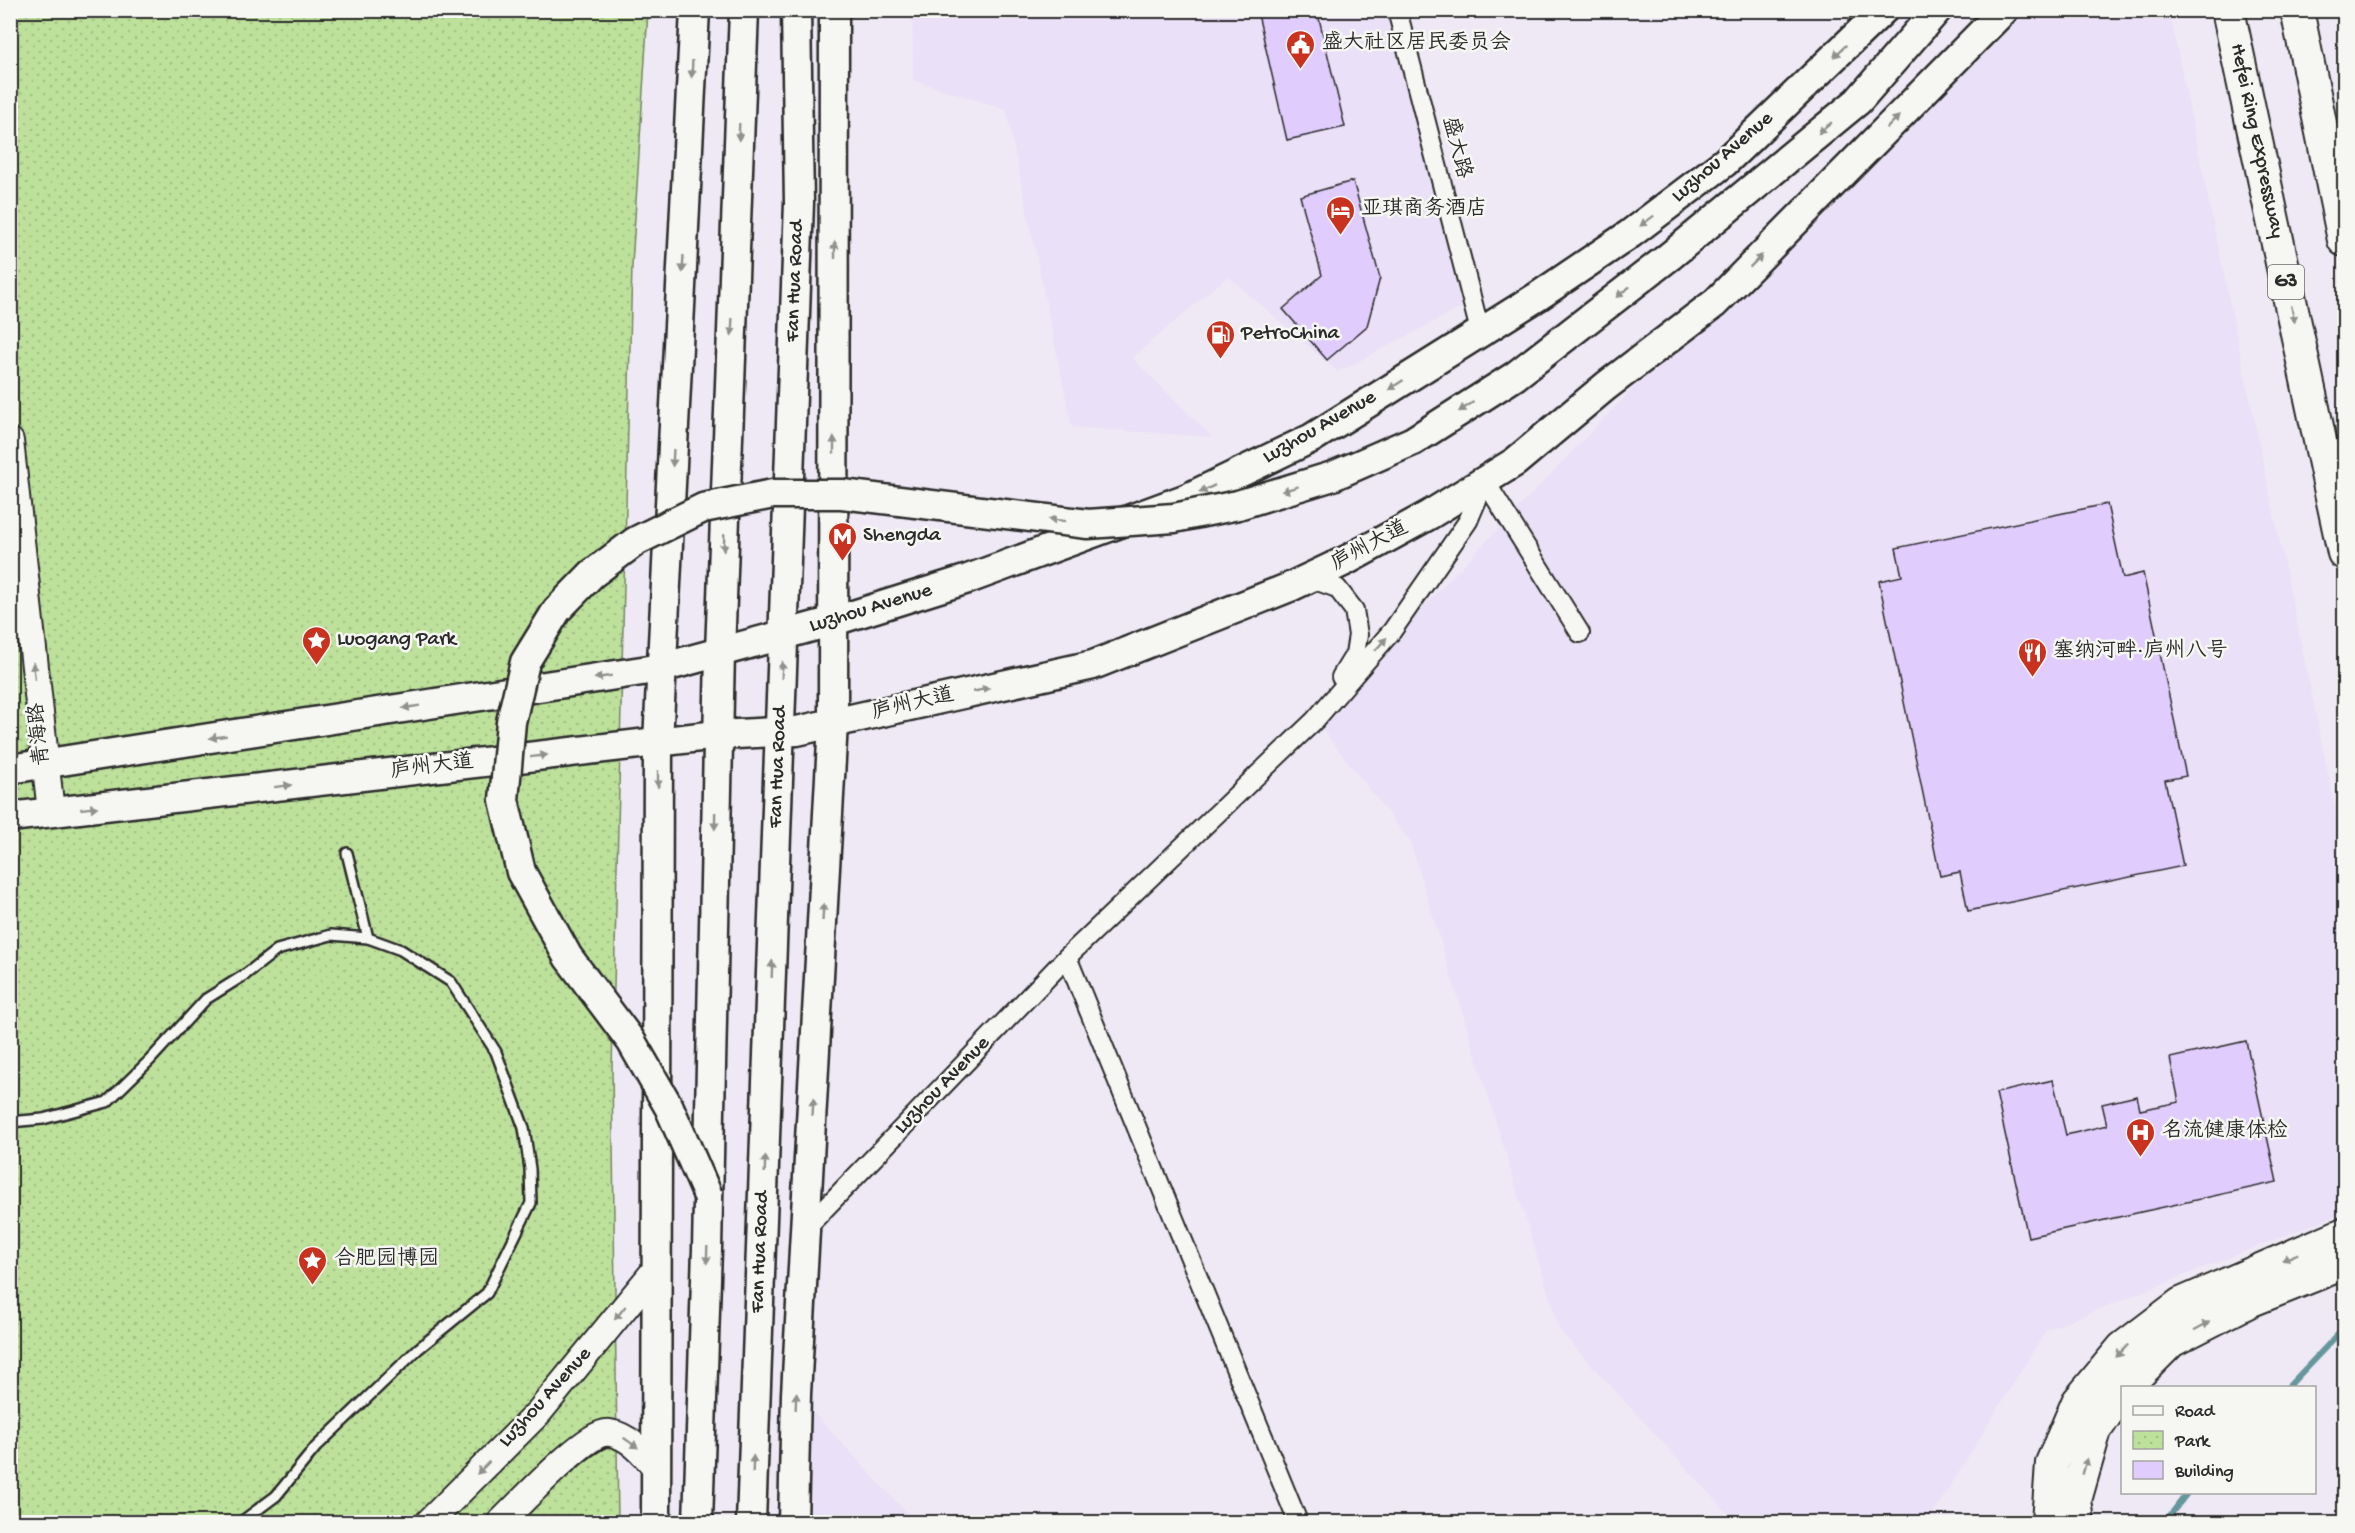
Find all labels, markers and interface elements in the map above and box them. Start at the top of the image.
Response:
public building icon: 盛大社区居民委员会 [1285,28,1317,70]
place label: 盛大社区居民委员会 [1322,30,1511,57]
street label: Hefei Ring Expressway [2223,41,2289,241]
one-way arrow [1833,44,1848,58]
one-way arrow [688,59,697,78]
street label: Luzhou Avenue [1667,106,1780,209]
street label: 盛大路 [1435,114,1477,182]
one-way arrow [1886,116,1900,130]
one-way arrow [735,122,744,141]
one-way arrow [1817,122,1833,135]
hotel icon: 亚琪商务酒店 [1324,194,1356,236]
place label: 亚琪商务酒店 [1361,196,1487,223]
one-way arrow [1639,215,1655,227]
street label: Fan Hua Road [781,218,811,343]
one-way arrow [830,240,840,259]
one-way arrow [678,254,687,273]
one-way arrow [1749,254,1764,268]
road number: G3 [2268,265,2304,299]
one-way arrow [1616,286,1631,298]
one-way arrow [2289,305,2298,324]
one-way arrow [727,317,737,336]
fuel station icon: PetroChina [1204,318,1236,360]
place label: PetroChina [1240,322,1341,347]
one-way arrow [1387,379,1404,390]
street label: Luzhou Avenue [1259,385,1382,471]
one-way arrow [1458,401,1474,412]
one-way arrow [829,435,839,454]
one-way arrow [668,449,677,468]
one-way arrow [1198,484,1215,493]
one-way arrow [1281,485,1299,494]
street label: 庐州大道 [1326,514,1413,578]
one-way arrow [1048,515,1067,525]
metro station icon: Shengda [826,520,858,562]
place label: Shengda [863,524,942,549]
one-way arrow [719,533,728,552]
street label: Luzhou Avenue [807,578,936,640]
place icon: Luogang Park [300,624,332,666]
place label: Luogang Park [337,628,459,653]
restaurant icon: 塞纳河畔·庐州八号 [2016,636,2048,678]
one-way arrow [1374,637,1387,652]
place label: 塞纳河畔·庐州八号 [2053,638,2228,665]
one-way arrow [778,660,787,679]
one-way arrow [30,661,39,680]
one-way arrow [594,673,613,682]
street label: 庐州大道 [869,681,957,727]
one-way arrow [971,685,990,695]
street label: 青海路 [23,701,57,767]
one-way arrow [401,703,420,712]
street label: Fan Hua Road [764,704,794,829]
one-way arrow [208,733,227,742]
street label: 庐州大道 [389,748,475,786]
one-way arrow [530,751,549,761]
one-way arrow [653,770,663,789]
one-way arrow [274,781,293,790]
one-way arrow [80,803,99,813]
one-way arrow [711,812,720,831]
one-way arrow [819,903,828,922]
one-way arrow [767,960,776,979]
street label: Luzhou Avenue [890,1031,997,1140]
one-way arrow [808,1097,817,1116]
hospital icon: 名流健康体检 [2125,1116,2157,1158]
place label: 名流健康体检 [2162,1118,2288,1145]
one-way arrow [760,1155,769,1174]
street label: Fan Hua Road [746,1189,776,1314]
place icon: 合肥园博园 [297,1244,329,1286]
one-way arrow [702,1245,712,1264]
place label: 合肥园博园 [334,1246,439,1273]
one-way arrow [2281,1252,2299,1262]
one-way arrow [614,1305,627,1320]
one-way arrow [2193,1321,2211,1331]
street label: Luzhou Avenue [494,1342,599,1454]
one-way arrow [2114,1344,2129,1358]
legend [2121,1386,2316,1494]
one-way arrow [791,1392,801,1411]
text: Road [2175,1402,2216,1423]
text: Park [2174,1432,2211,1453]
one-way arrow [623,1437,638,1449]
one-way arrow [749,1455,758,1474]
one-way arrow [2081,1456,2090,1474]
one-way arrow [476,1461,490,1475]
text: Building [2174,1462,2234,1483]

